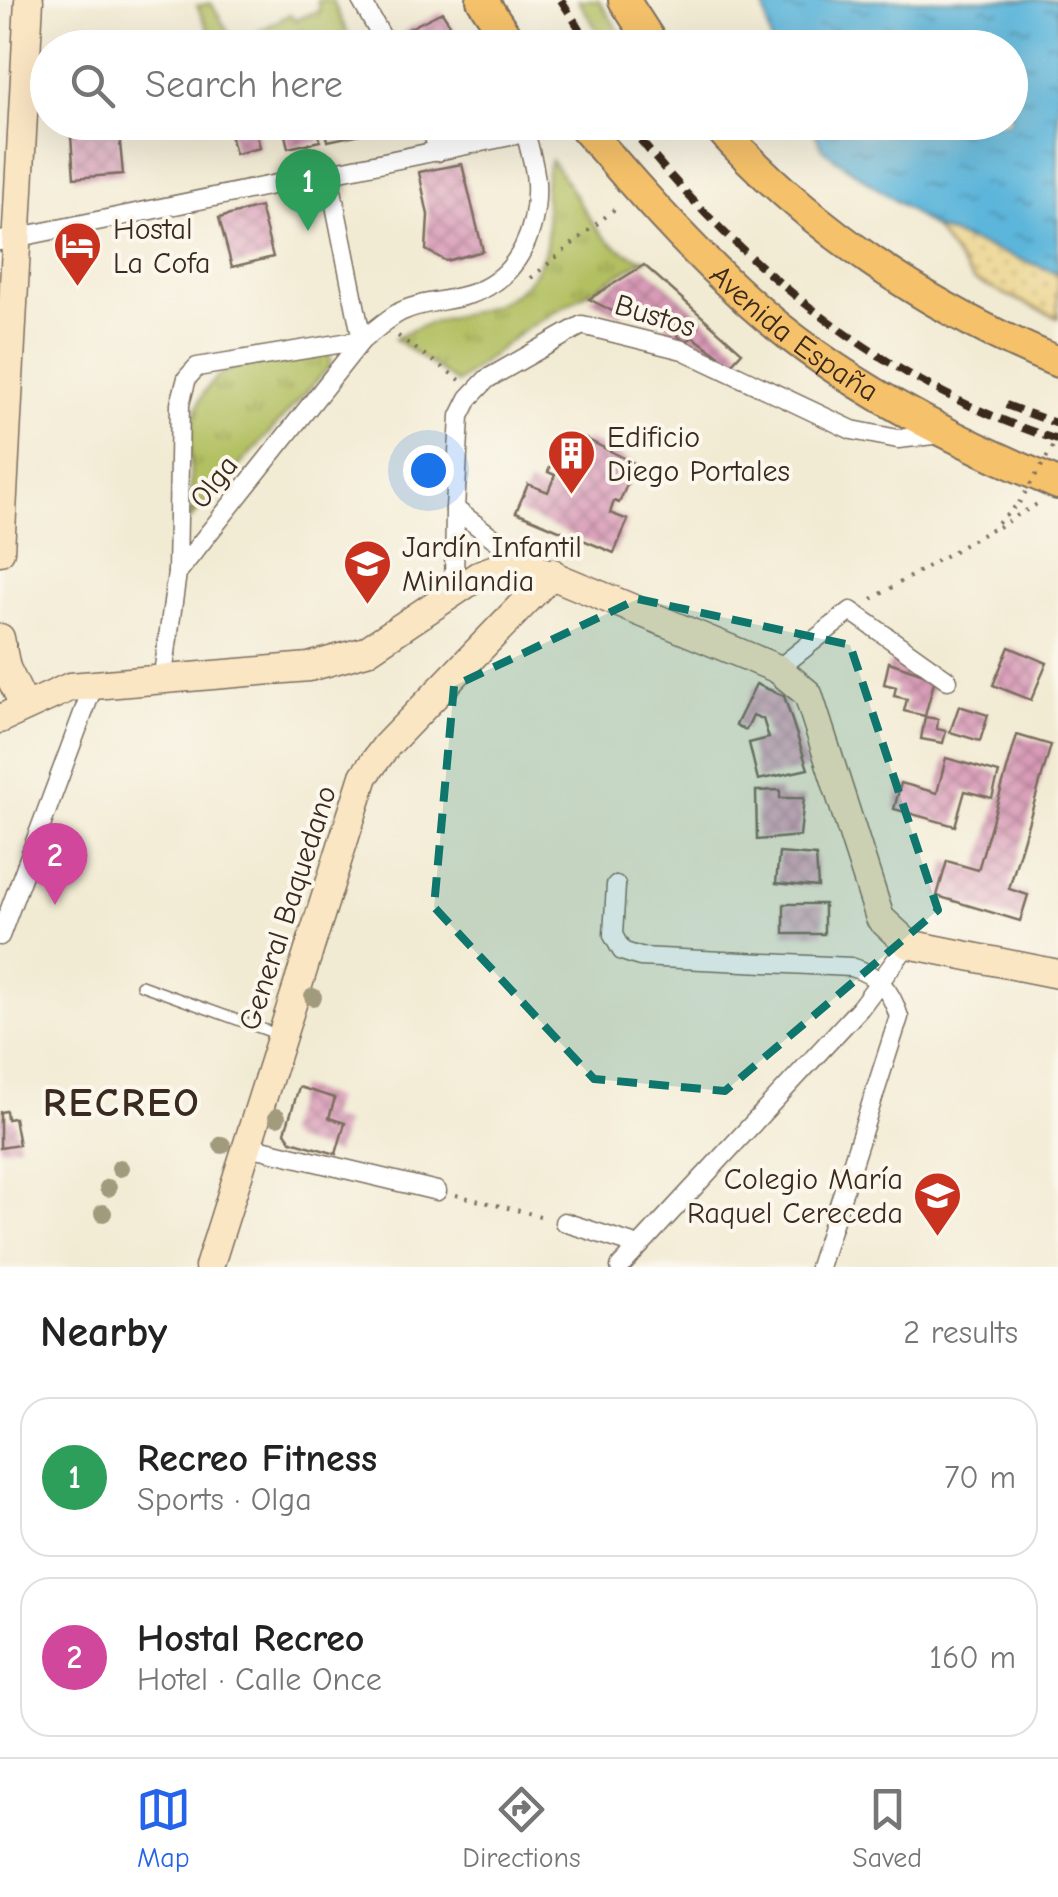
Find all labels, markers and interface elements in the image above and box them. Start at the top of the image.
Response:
search box [30,30,1028,140]
icon: search [65,58,120,113]
text: Search here [145,63,343,107]
pin: 1 [276,148,340,231]
place label: Hostal La Cofa [113,212,210,281]
hotel icon: Hostal La Cofa [52,220,104,288]
street label: Avenida España [703,257,885,409]
street label: Bustos [611,287,699,345]
place label: Edificio Diego Portales [607,420,790,489]
building icon: Edificio Diego Portales [546,428,598,496]
your location [403,445,454,496]
street label: Olga [183,449,245,515]
place label: Jardín Infantil Minilandia [402,530,582,599]
school or university icon: Jardín Infantil Minilandia [341,538,393,606]
street label: General Baquedano [232,781,344,1035]
pin: 2 [22,822,88,905]
district label: RECREO [43,1080,201,1126]
place label: Colegio María Raquel Cereceda [687,1162,903,1231]
school or university icon: Colegio María Raquel Cereceda [912,1170,964,1238]
text: Nearby [40,1308,167,1357]
text: 2 results [903,1314,1018,1351]
text: Recreo Fitness [137,1437,377,1481]
text: 1 [68,1459,81,1496]
text: 70 m [944,1459,1016,1496]
text: Sports · Olga [137,1481,312,1518]
text: Hostal Recreo [137,1617,364,1661]
text: 2 [67,1639,82,1676]
text: 160 m [929,1639,1016,1676]
text: Hotel · Calle Once [137,1661,382,1698]
tab: Map [136,1782,191,1874]
tab: Directions [462,1782,581,1874]
tab: Saved [852,1782,922,1874]

